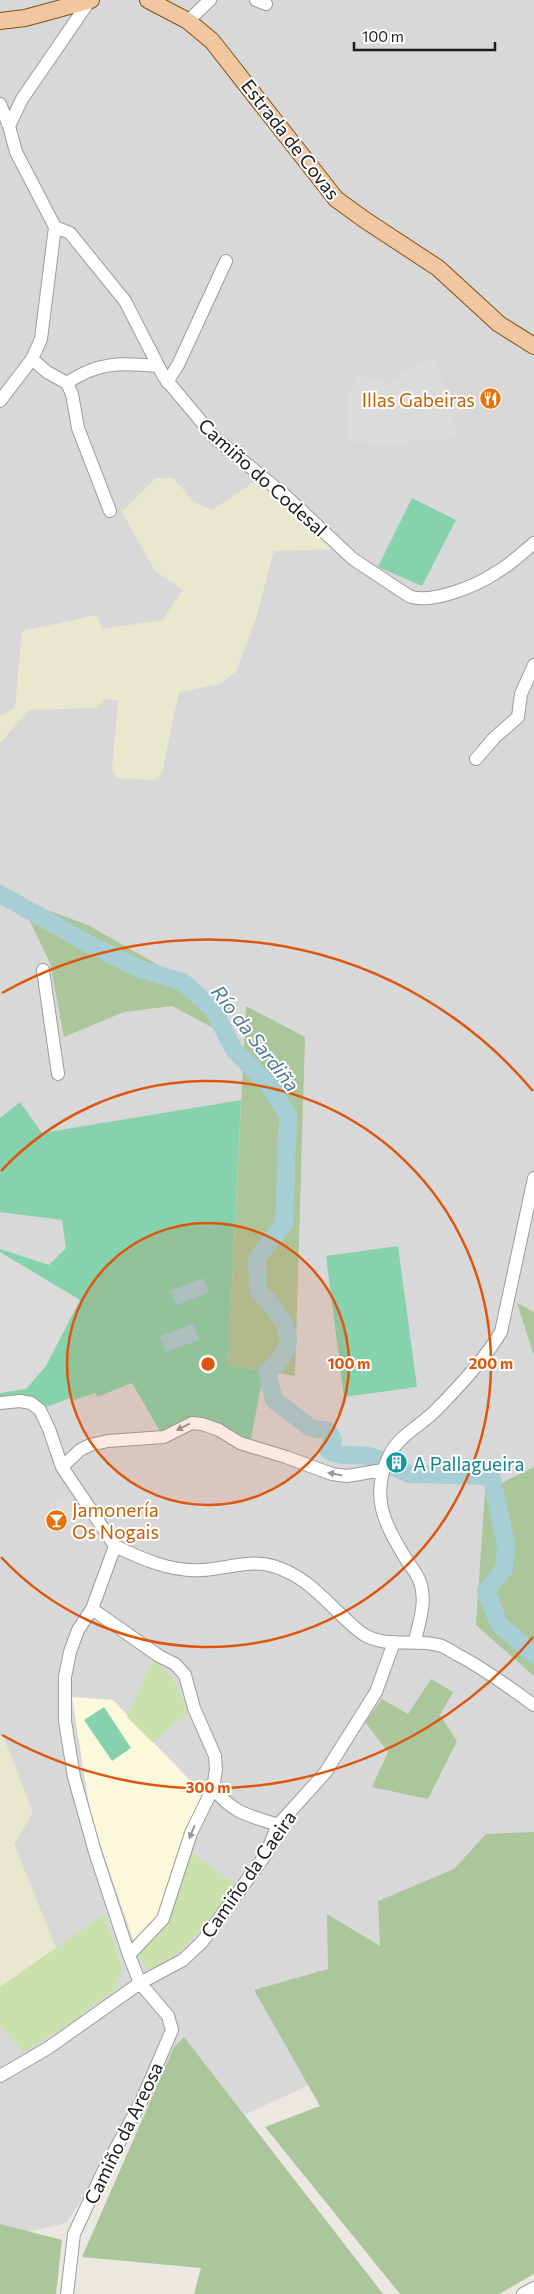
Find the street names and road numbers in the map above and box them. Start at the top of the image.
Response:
street label: Estrada de Covas [237,74,345,204]
street label: Camiño do Codesal [194,413,332,541]
street label: Camiño da Caeira [196,1806,300,1942]
street label: Camiño da Areosa [79,2058,167,2208]

